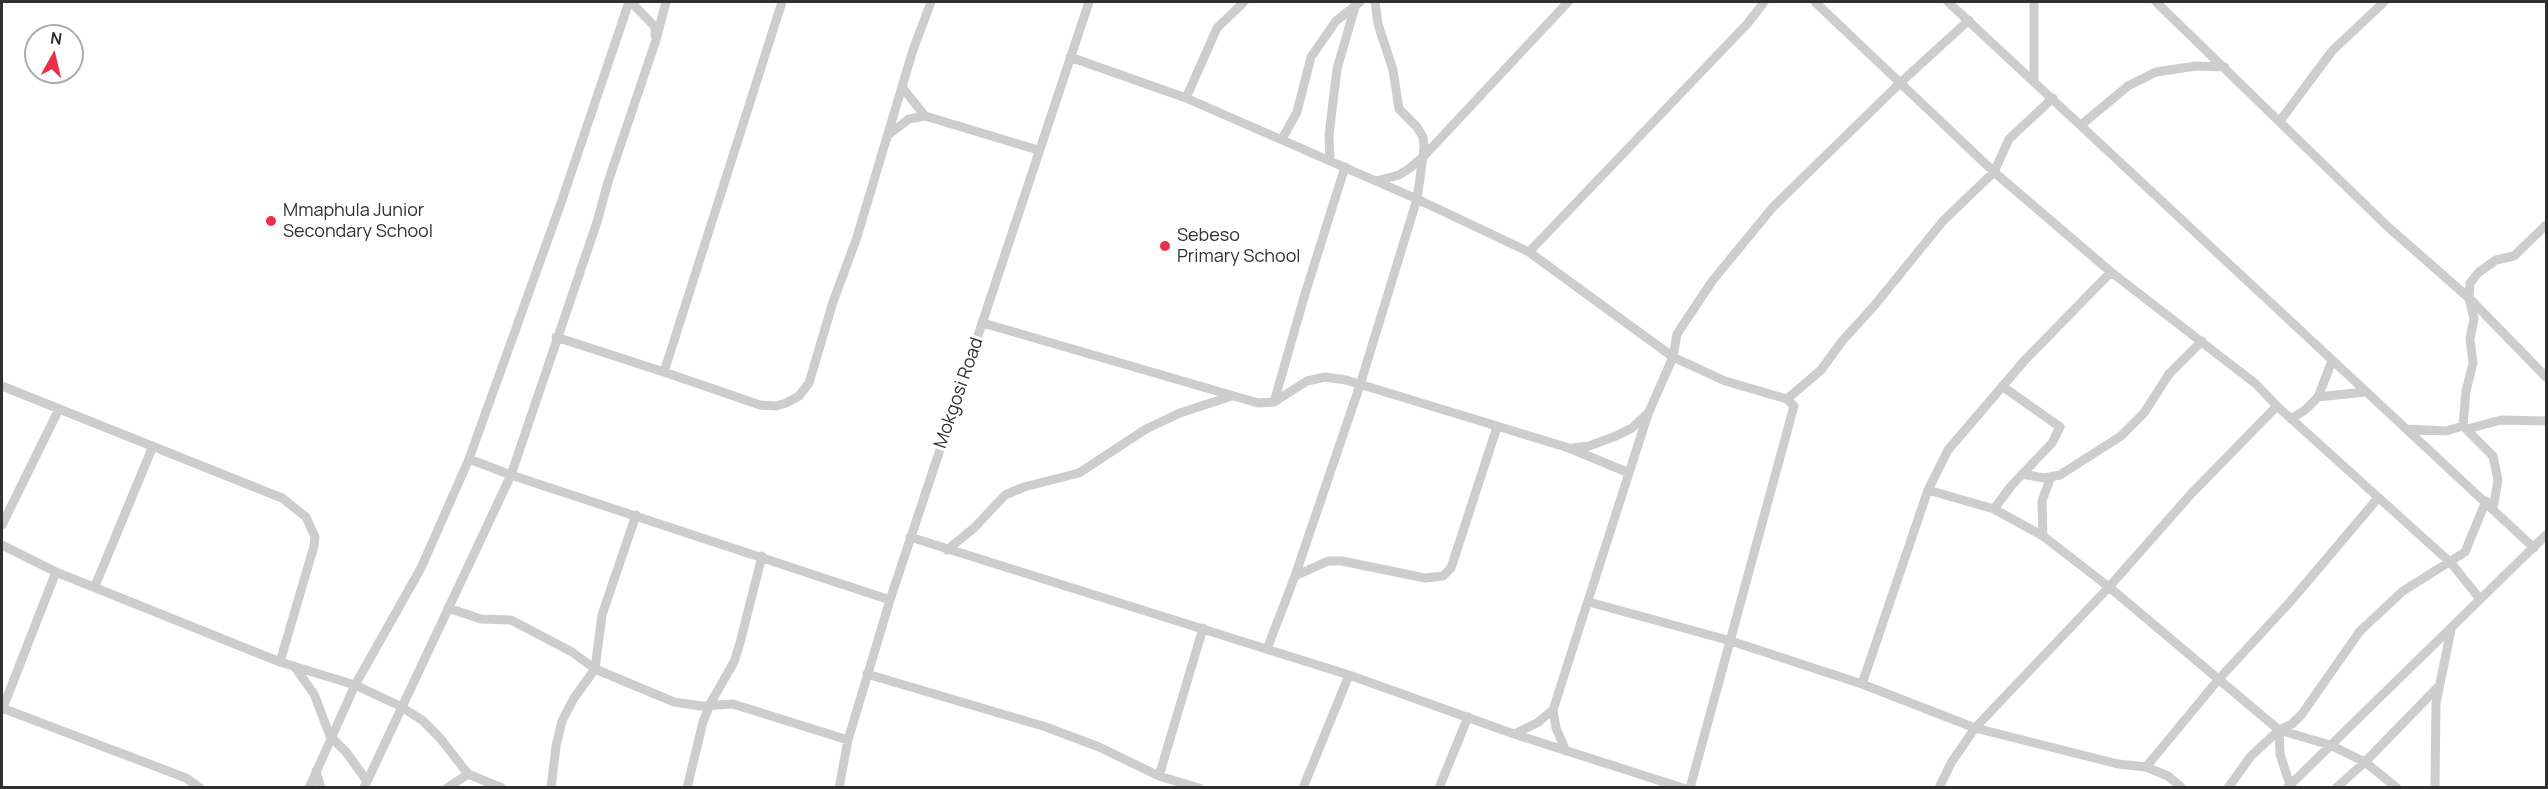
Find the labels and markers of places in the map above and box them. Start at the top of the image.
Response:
place label: Mmaphula Junior Secondary School [283,200,433,242]
marker: Mmaphula Junior Secondary School [264,214,278,228]
place label: Sebeso Primary School [1177,225,1301,268]
marker: Sebeso Primary School [1158,239,1172,253]

